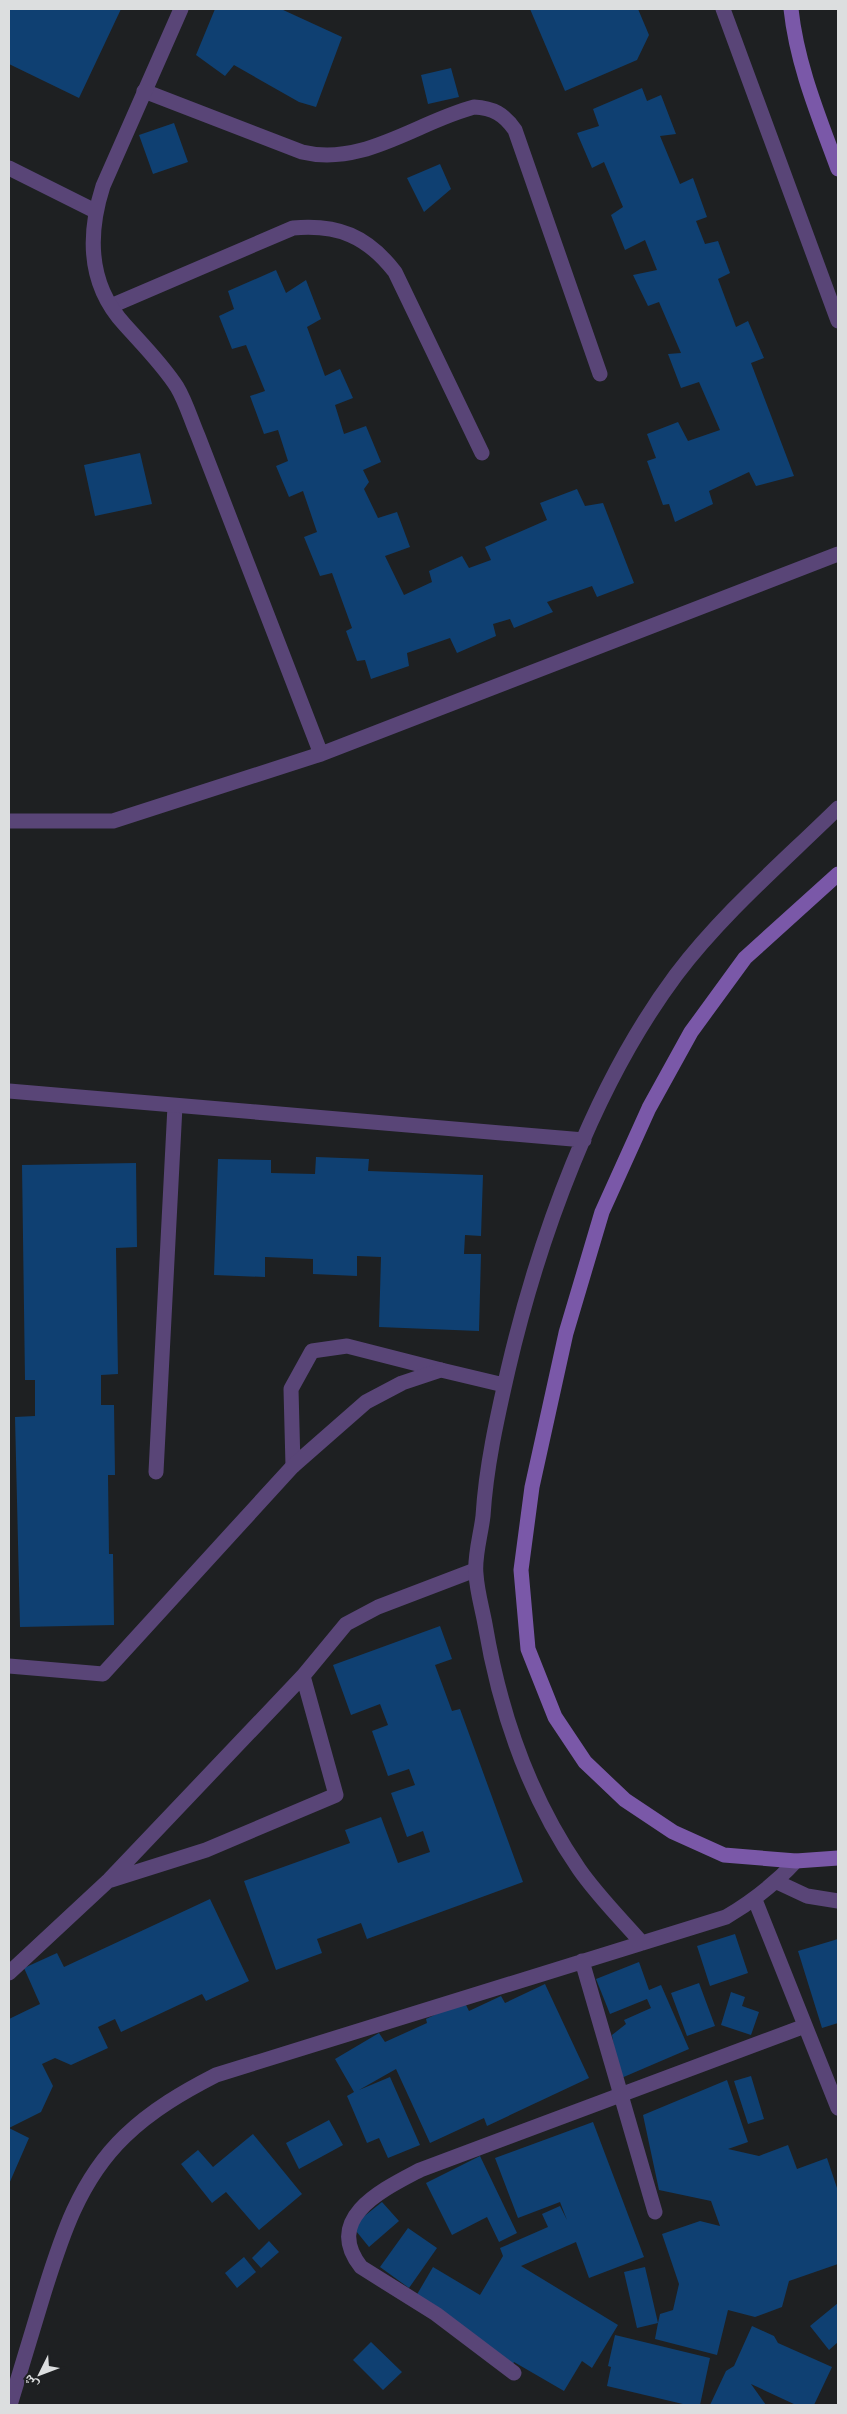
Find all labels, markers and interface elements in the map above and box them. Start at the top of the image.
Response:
north arrow [15,2349,65,2399]
text: ش [18,2370,43,2395]

